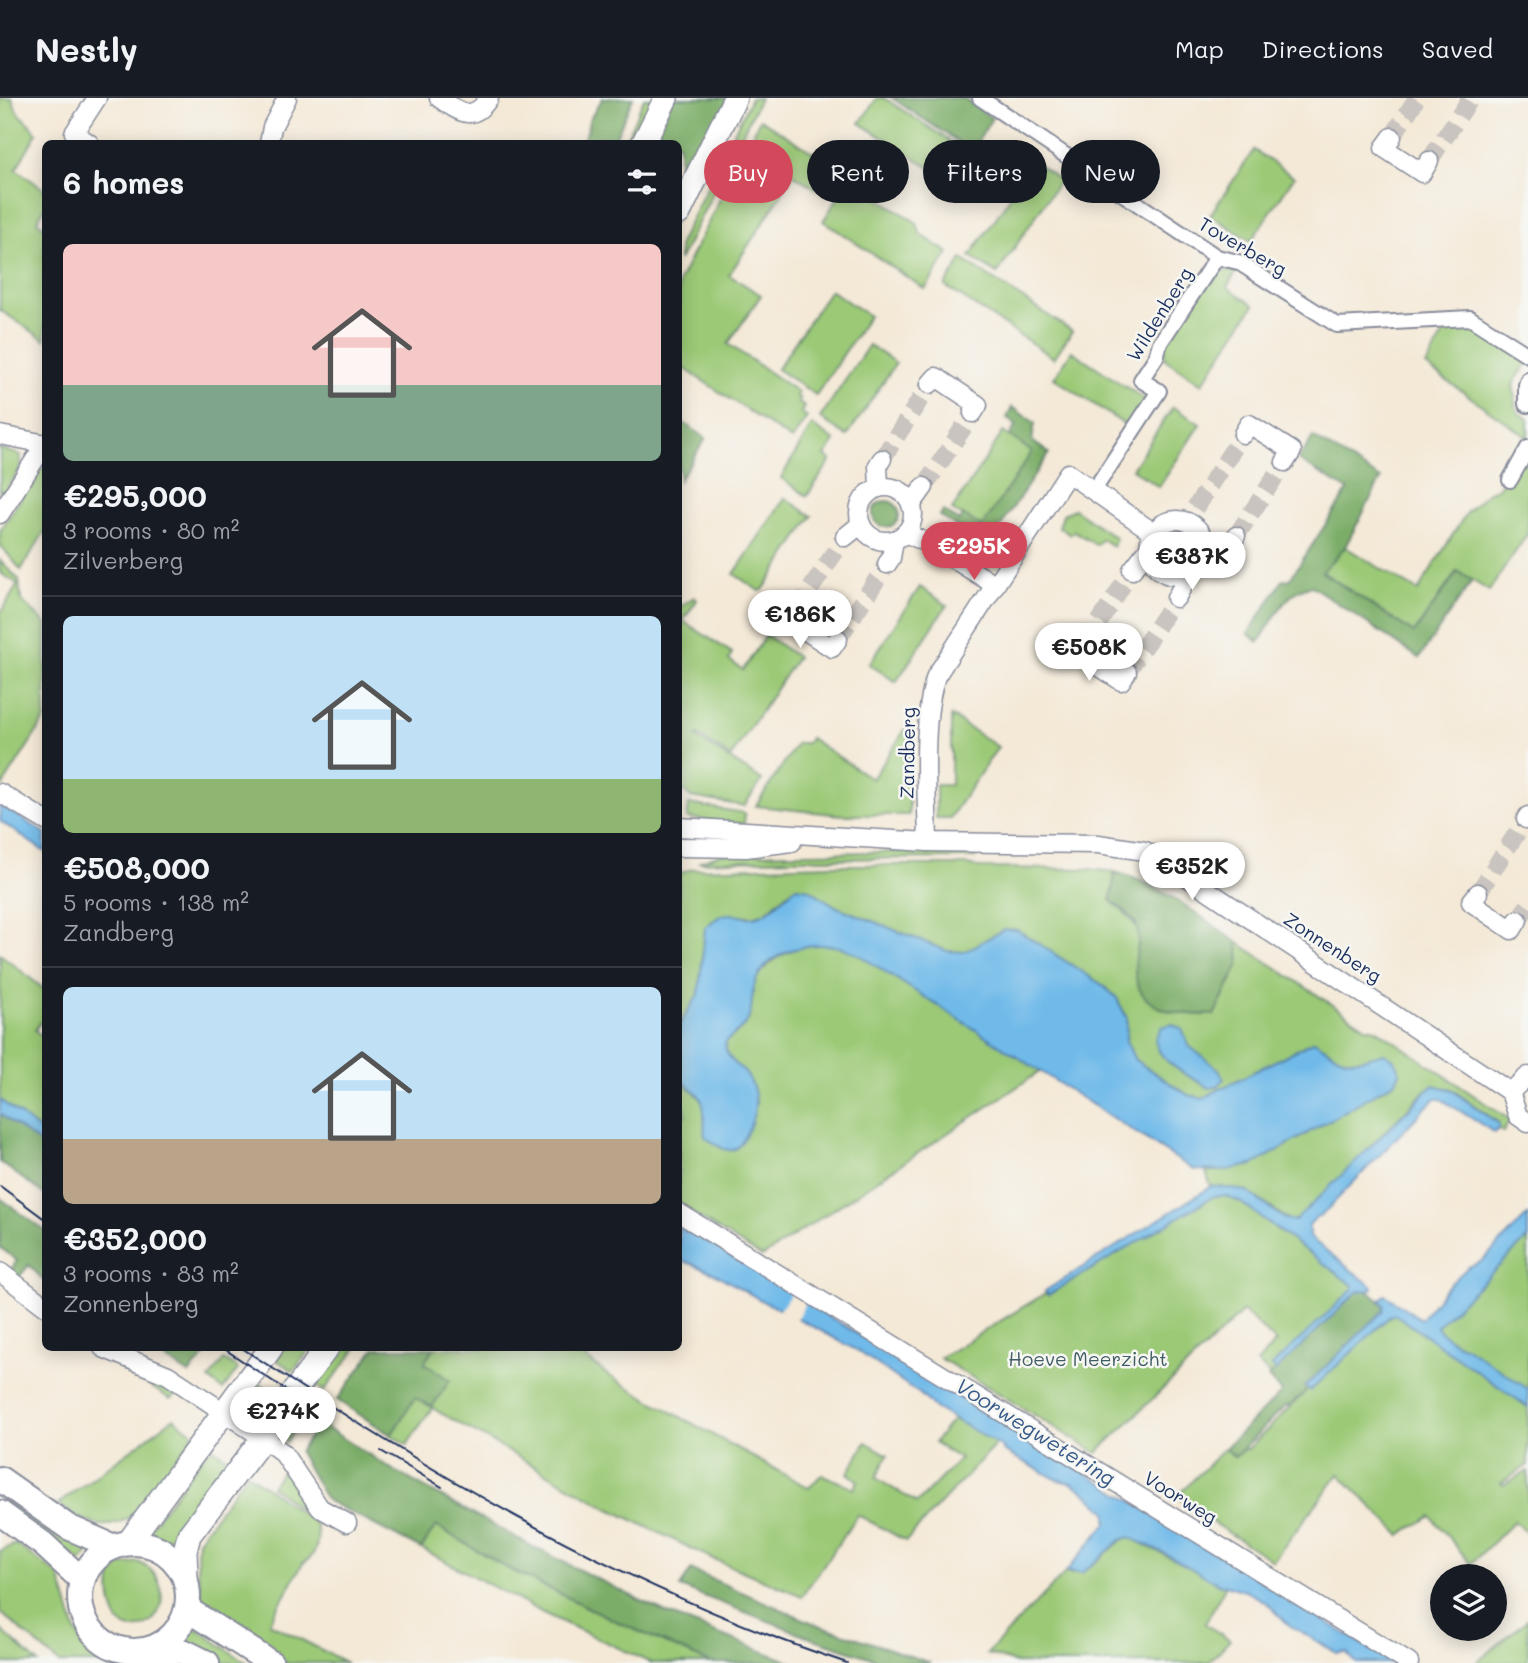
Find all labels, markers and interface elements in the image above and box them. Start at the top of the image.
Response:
text: Nestly [35,27,138,70]
text: Map [1175,33,1224,64]
text: Directions [1262,33,1384,64]
text: Saved [1422,33,1493,64]
chip: Buy [704,140,793,203]
chip: Rent [807,140,909,203]
chip: Filters [923,140,1047,203]
chip: New [1061,140,1160,203]
text: 6 homes [63,162,184,202]
icon: filters [623,163,661,201]
street label: Toverberg [1194,211,1292,281]
street label: Wildenberg [1120,262,1198,366]
icon: home [299,290,425,416]
text: €295,000 [63,475,207,515]
text: 3 rooms · 80 m² [63,515,239,545]
pin: €295K [925,522,1023,582]
text: €295K [937,530,1011,560]
pin: €387K [1143,532,1241,592]
text: €387K [1155,540,1229,570]
text: Zilverberg [63,545,183,575]
pin: €186K [751,590,849,650]
text: €186K [764,598,836,628]
pin: €508K [1040,624,1138,683]
text: €508K [1051,631,1127,661]
icon: home [299,662,425,788]
street label: Zandberg [894,707,920,799]
pin: €352K [1143,842,1241,902]
text: €508,000 [63,847,210,887]
text: €352K [1155,850,1229,880]
text: 5 rooms · 138 m² [63,887,249,917]
street label: Zonnenberg [1279,906,1387,988]
text: Zandberg [63,917,174,947]
icon: home [299,1033,425,1159]
text: €352,000 [63,1218,207,1258]
text: 3 rooms · 83 m² [63,1258,239,1288]
text: Zonnenberg [63,1288,198,1318]
park label: Hoeve Meerzicht [1008,1346,1168,1371]
water label: Voorwegwetering [951,1371,1121,1491]
pin: €274K [234,1388,332,1447]
text: €274K [246,1395,320,1425]
street label: Voorweg [1140,1465,1222,1529]
map controls [1430,1564,1507,1641]
button: layers [1430,1564,1507,1641]

